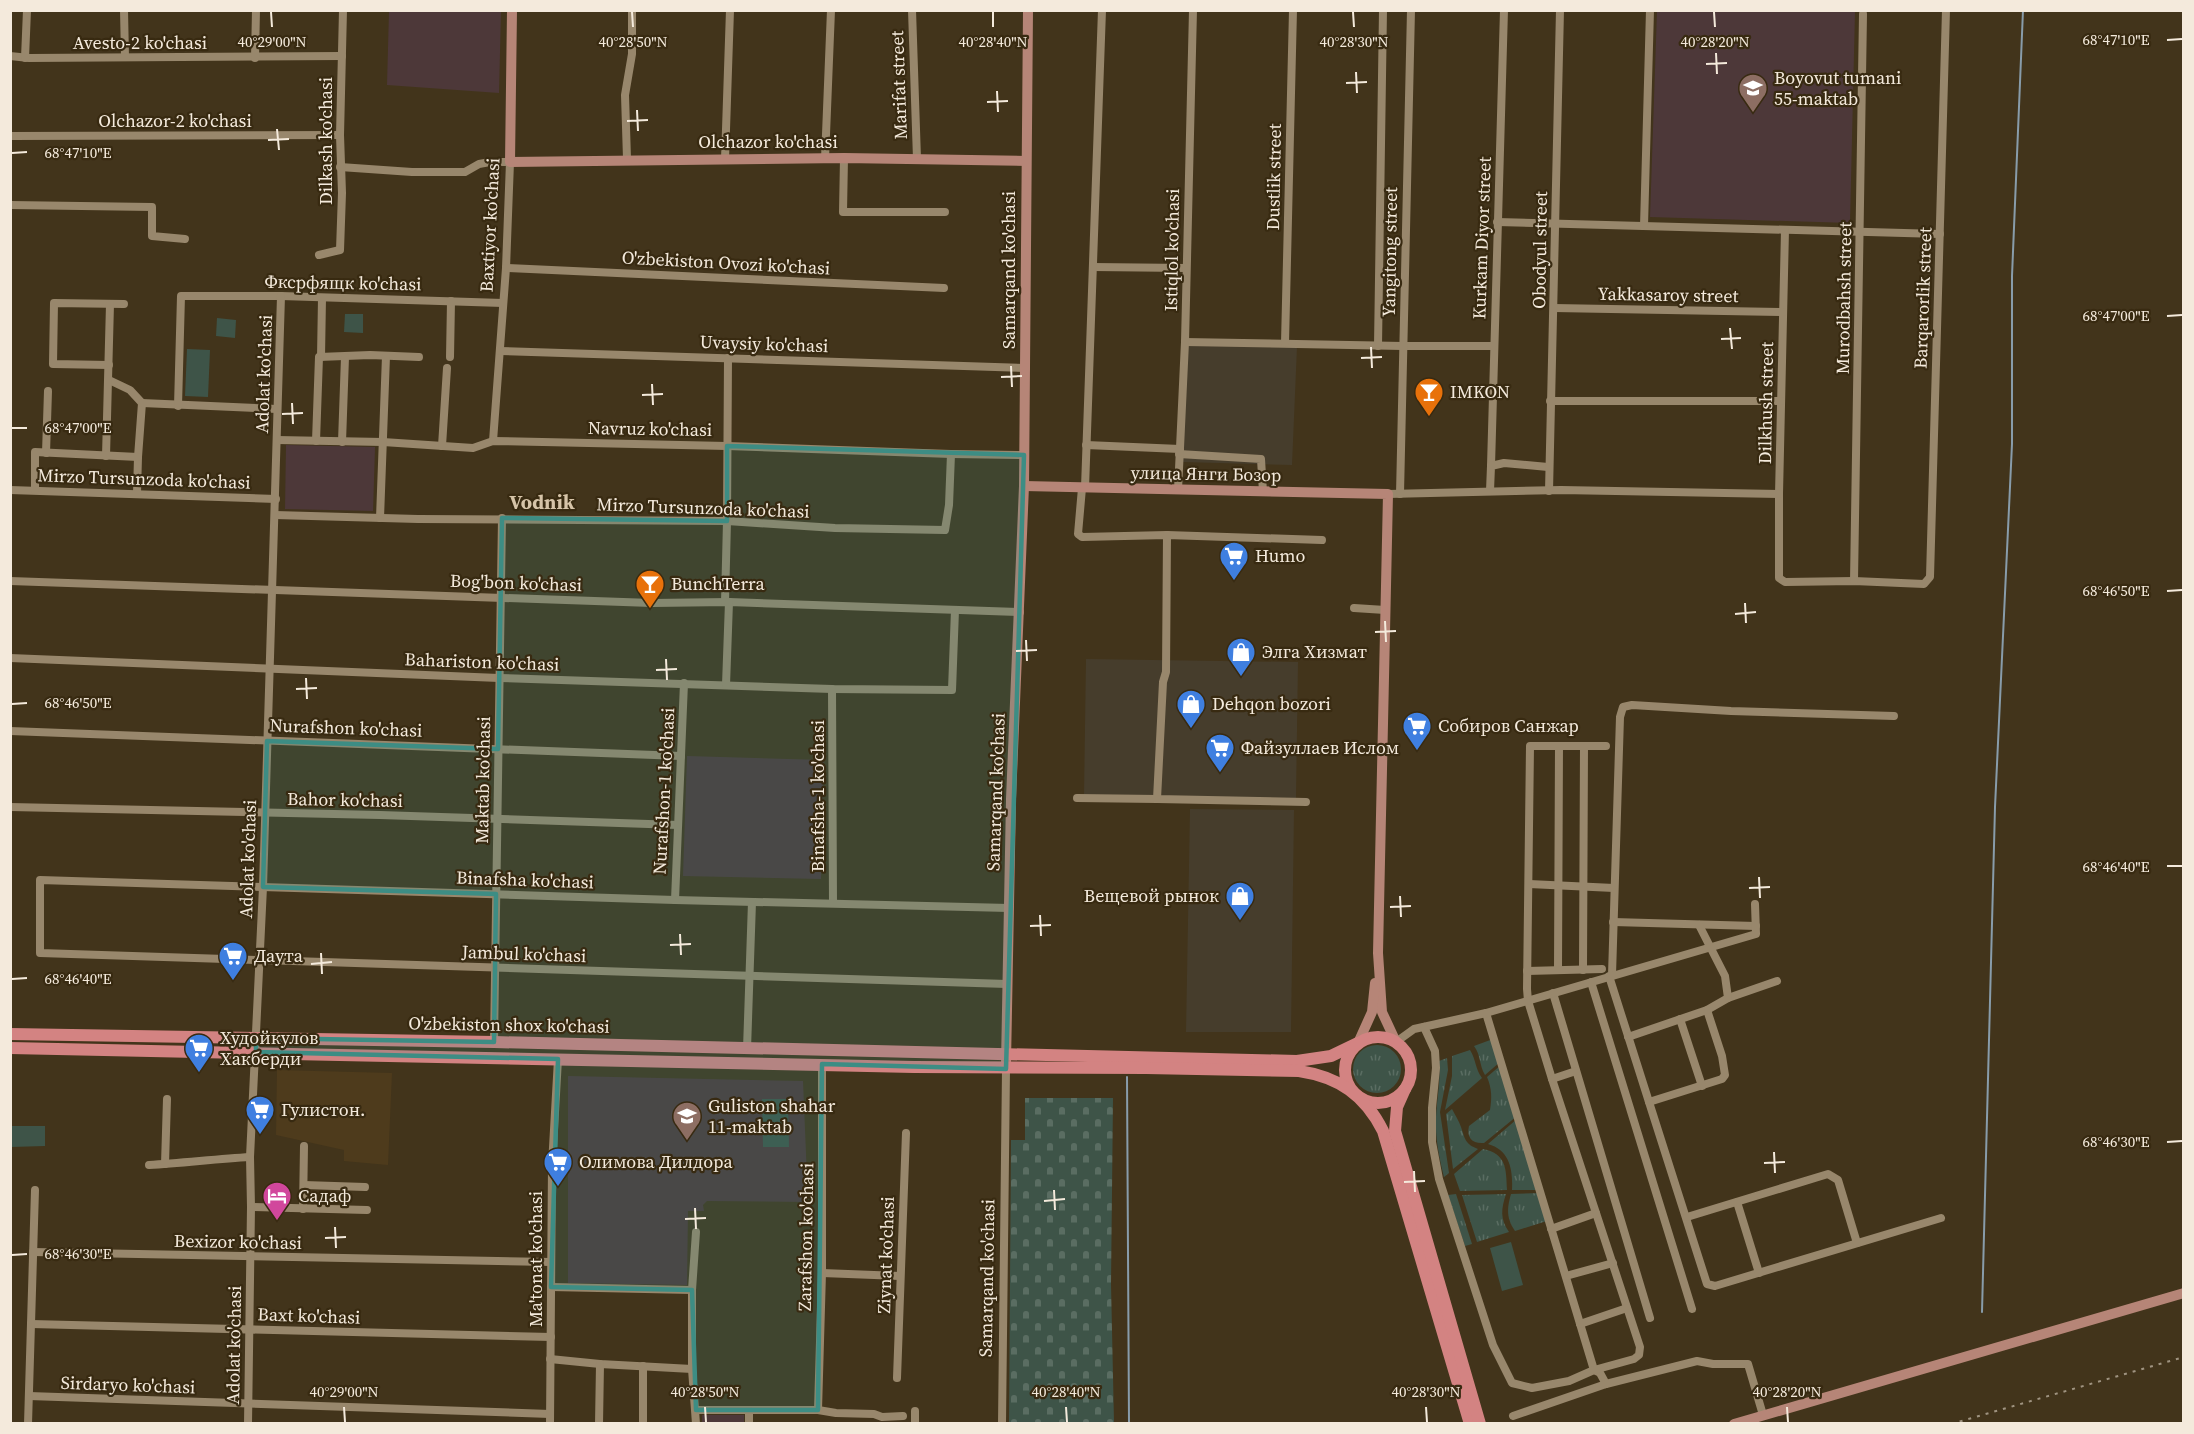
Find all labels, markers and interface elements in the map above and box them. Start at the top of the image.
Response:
text: 68°47'10"E [2082,29,2150,50]
street label: Avesto-2 ko'chasi [73,30,207,55]
street label: Marifat street [884,30,913,140]
text: 40°29'00"N [237,31,307,52]
text: 40°28'50"N [598,31,668,52]
text: 40°28'40"N [958,31,1028,52]
text: 40°28'30"N [1319,31,1389,52]
text: 40°28'20"N [1680,31,1750,52]
place label: Boyovut tumani 55-maktab [1774,65,1901,111]
school or university icon: Boyovut tumani 55-maktab [1737,72,1769,114]
street label: Dilkash ko'chasi [313,77,338,205]
street label: Olchazor-2 ko'chasi [98,108,252,133]
street label: Dustlik street [1260,123,1287,231]
street label: Olchazor ko'chasi [698,129,838,154]
text: 68°47'10"E [44,142,112,163]
street label: Kurkam Diyor street [1466,156,1497,320]
street label: Baxtiyor ko'chasi [474,157,506,293]
street label: Yangitong street [1376,187,1403,317]
street label: Istiqlol ko'chasi [1158,188,1185,312]
street label: Samarqand ko'chasi [996,191,1021,349]
street label: Obodyul street [1526,191,1553,309]
street label: Murodbahsh street [1830,222,1857,374]
street label: Barqarorlik street [1908,227,1937,369]
street label: O'zbekiston Ovozi ko'chasi [621,245,831,280]
street label: Фксрфящк ko'chasi [264,269,422,296]
street label: Yakkasaroy street [1597,281,1739,308]
text: 68°47'00"E [2082,305,2150,326]
street label: Adolat ko'chasi [249,314,278,434]
street label: Uvaysiy ko'chasi [699,329,829,358]
street label: Dilkhush street [1752,341,1779,464]
bar icon: IMKON [1413,376,1445,418]
place label: IMKON [1450,379,1510,404]
street label: Navruz ko'chasi [588,415,712,442]
text: 68°47'00"E [44,417,112,438]
street label: улица Янги Бозор [1131,460,1282,487]
street label: Mirzo Tursunzoda ko'chasi [37,462,251,495]
district label: Vodnik [509,488,575,516]
street label: Mirzo Tursunzoda ko'chasi [596,491,810,524]
supermarket icon: Humo [1218,540,1250,582]
place label: Humo [1255,543,1306,568]
street label: Bog'bon ko'chasi [450,568,582,597]
bar icon: BunchTerra [634,568,666,610]
place label: BunchTerra [671,571,766,596]
text: 68°46'50"E [2082,580,2150,601]
shop icon: Элга Хизмат [1225,636,1257,678]
place label: Элга Хизмат [1262,639,1367,664]
street label: Bahariston ko'chasi [404,646,560,677]
shop icon: Dehqon bozori [1175,688,1207,730]
place label: Dehqon bozori [1212,691,1331,716]
text: 68°46'50"E [44,692,112,713]
street label: Nurafshon-1 ko'chasi [647,707,680,875]
supermarket icon: Собиров Санжар [1401,710,1433,752]
street label: Nurafshon ko'chasi [269,712,423,743]
street label: Samarqand ko'chasi [980,713,1011,871]
place label: Собиров Санжар [1438,713,1579,738]
street label: Maktab ko'chasi [469,716,496,844]
street label: Binafsha-1 ko'chasi [805,720,830,872]
supermarket icon: Файзуллаев Ислом [1204,732,1236,774]
place label: Файзуллаев Ислом [1241,735,1399,760]
street label: Bahor ko'chasi [287,786,403,813]
street label: Adolat ko'chasi [233,799,262,919]
text: 68°46'40"E [2082,856,2150,877]
street label: Binafsha ko'chasi [456,865,594,894]
shop icon: Вещевой рынок [1224,880,1256,922]
place label: Вещевой рынок [1084,883,1219,908]
street label: Jambul ko'chasi [460,939,587,968]
supermarket icon: Даута [217,940,249,982]
place label: Даута [254,943,304,968]
text: 68°46'40"E [44,968,112,989]
street label: O'zbekiston shox ko'chasi [408,1010,610,1039]
place label: Худойкулов Хакберди [220,1025,318,1071]
supermarket icon: Худойкулов Хакберди [183,1032,215,1074]
place label: Guliston shahar 11-maktab [708,1093,836,1139]
supermarket icon: Гулистон. [244,1094,276,1136]
place label: Гулистон. [281,1097,365,1122]
school or university icon: Guliston shahar 11-maktab [671,1100,703,1142]
text: 68°46'30"E [2082,1131,2150,1152]
supermarket icon: Олимова Дилдора [542,1146,574,1188]
place label: Олимова Дилдора [579,1149,733,1174]
street label: Zarafshon ko'chasi [792,1163,819,1311]
hotel icon: Садаф [261,1180,293,1222]
place label: Садаф [298,1183,351,1208]
street label: Ma'tonat ko'chasi [523,1191,548,1327]
street label: Ziynat ko'chasi [871,1196,900,1314]
street label: Samarqand ko'chasi [973,1199,1000,1357]
street label: Bexizor ko'chasi [174,1228,302,1255]
text: 68°46'30"E [44,1243,112,1264]
street label: Adolat ko'chasi [220,1285,247,1405]
street label: Baxt ko'chasi [257,1301,361,1330]
street label: Sirdaryo ko'chasi [60,1370,196,1399]
text: 40°29'00"N [309,1381,379,1402]
text: 40°28'50"N [670,1381,740,1402]
text: 40°28'40"N [1031,1381,1101,1402]
text: 40°28'30"N [1391,1381,1461,1402]
text: 40°28'20"N [1752,1381,1822,1402]

